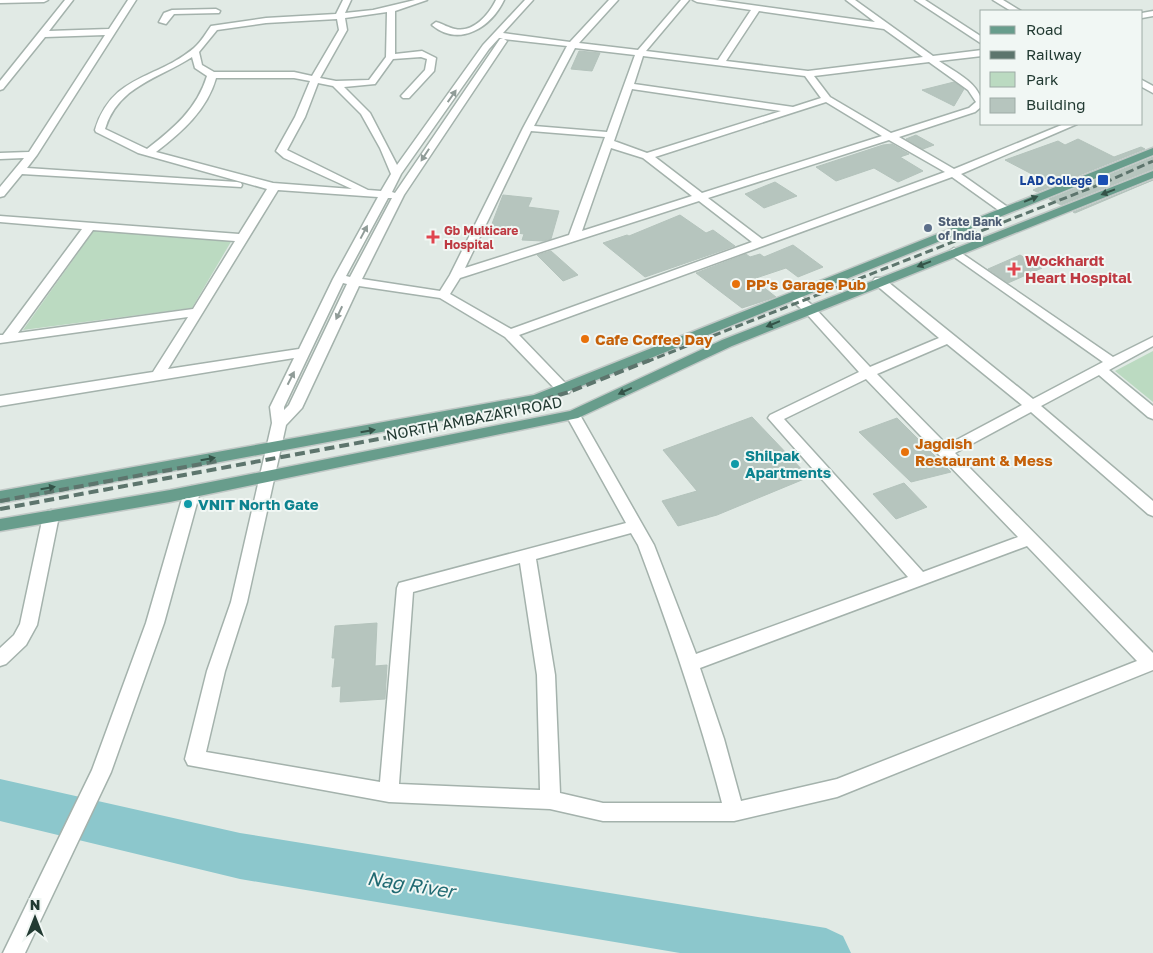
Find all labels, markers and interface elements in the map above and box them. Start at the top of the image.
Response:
legend [980,10,1143,125]
text: Road [1026,20,1063,38]
text: Railway [1026,45,1082,63]
text: Park [1026,70,1059,88]
one-way arrow [447,89,457,103]
text: Building [1026,95,1086,113]
one-way arrow [420,148,430,162]
place label: LAD College [1020,173,1092,188]
marker: LAD College [1096,173,1110,187]
one-way arrow [1100,189,1115,196]
one-way arrow [1024,195,1038,203]
place label: State Bank of India [938,214,1002,243]
marker: State Bank of India [922,222,934,234]
place label: Gb Multicare Hospital [444,223,518,252]
one-way arrow [360,225,368,239]
marker: Gb Multicare Hospital [426,230,440,244]
place label: Wockhardt Heart Hospital [1025,251,1132,286]
one-way arrow [916,260,931,268]
marker: Wockhardt Heart Hospital [1007,262,1021,276]
place label: PP's Garage Pub [746,275,866,293]
marker: PP's Garage Pub [730,278,742,290]
one-way arrow [335,306,343,320]
one-way arrow [766,321,780,329]
place label: Cafe Coffee Day [595,330,713,348]
marker: Cafe Coffee Day [579,333,591,345]
one-way arrow [287,370,296,385]
one-way arrow [618,387,632,395]
street label: NORTH AMBAZARI ROAD [384,392,564,444]
one-way arrow [360,426,376,434]
place label: Jagdish Restaurant & Mess [915,434,1053,469]
place label: Shilpak Apartments [745,446,831,481]
marker: Jagdish Restaurant & Mess [899,446,911,458]
one-way arrow [200,454,216,462]
marker: Shilpak Apartments [729,458,741,470]
one-way arrow [40,484,56,492]
place label: VNIT North Gate [198,495,319,513]
marker: VNIT North Gate [182,498,194,510]
water label: Nag River [366,866,459,903]
north arrow [10,893,60,943]
text: N [30,896,40,913]

